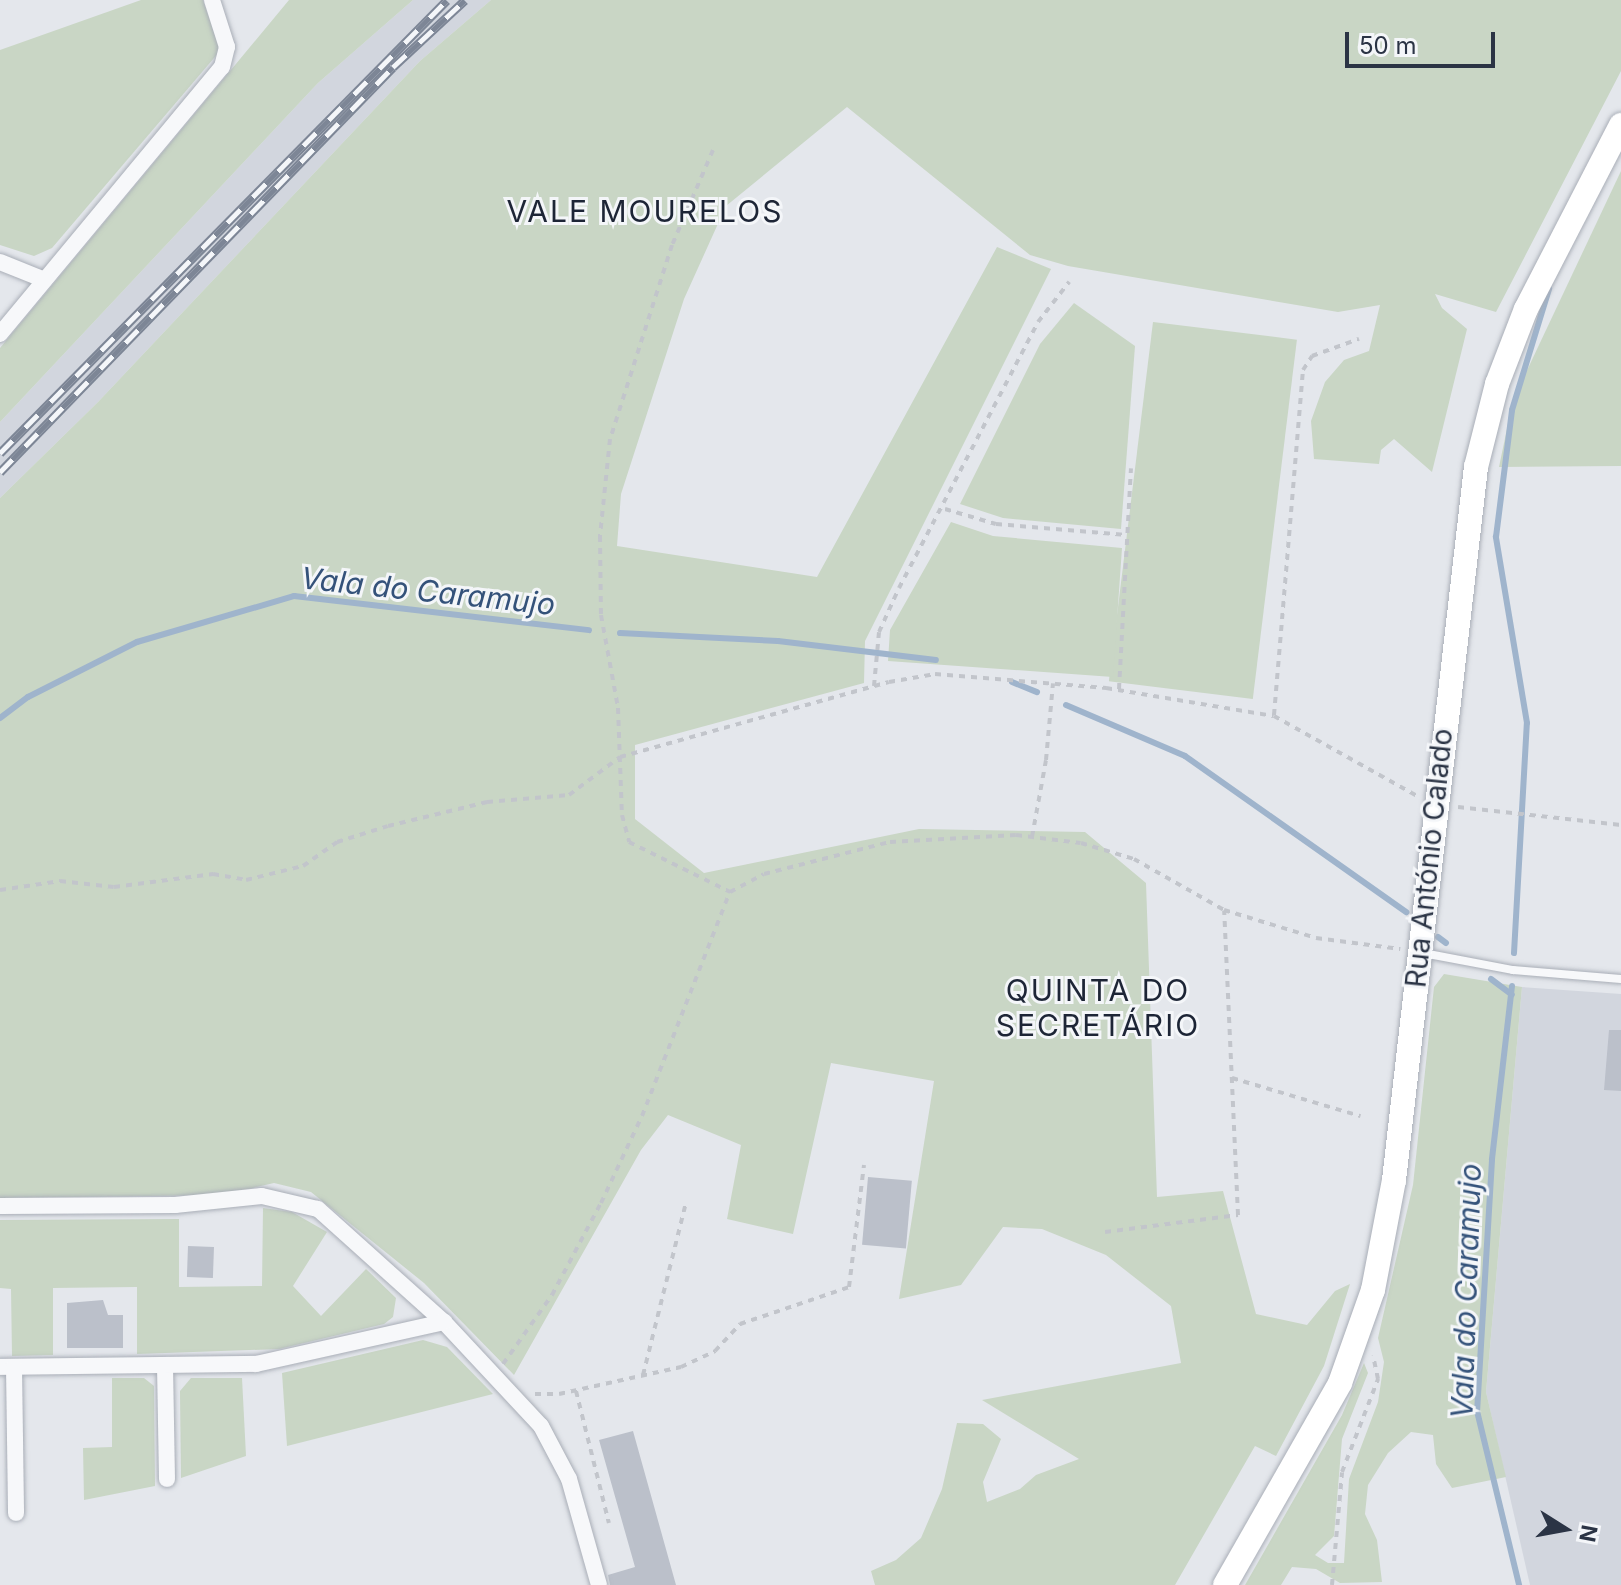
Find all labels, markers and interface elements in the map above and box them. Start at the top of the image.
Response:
scale bar [1349,16,1499,66]
text: 50 m [1359,31,1417,60]
district label: VALE MOURELOS [507,193,783,229]
water label: Vala do Caramujo [299,560,557,622]
street label: Rua António Calado [1399,727,1459,989]
district label: QUINTA DO SECRETÁRIO [996,972,1200,1042]
water label: Vala do Caramujo [1444,1163,1488,1419]
north arrow [1525,1489,1605,1569]
text: N [1574,1523,1603,1544]

